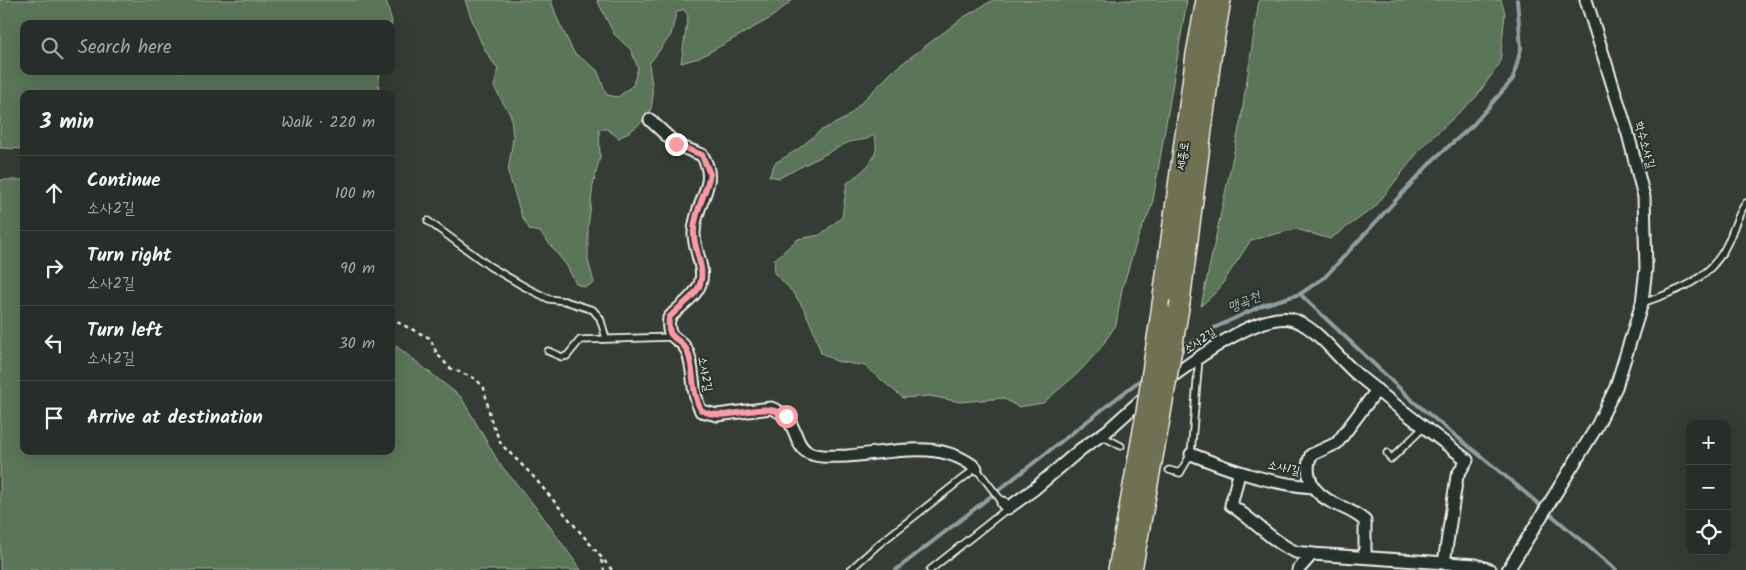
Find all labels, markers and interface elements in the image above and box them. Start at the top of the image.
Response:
search box [20,20,395,75]
text: Search here [78,33,172,63]
icon: search [38,34,66,62]
text: 3 min [40,106,94,139]
text: Walk · 220 m [281,110,375,135]
street label: 학수소사길 [1630,119,1661,171]
route end [665,133,688,156]
street label: 세종로 [1172,140,1194,172]
text: Continue [87,166,160,196]
icon: ahead [40,179,68,207]
text: 100 m [335,181,375,206]
text: 소사2길 [87,196,135,221]
text: Turn right [87,241,172,271]
icon: right [40,254,68,282]
text: 90 m [340,256,375,281]
text: 소사2길 [87,271,135,296]
water label: 맹곡천 [1224,285,1265,319]
text: Turn left [87,316,162,346]
street label: 소사2길 [1180,323,1220,359]
icon: left [40,329,68,357]
text: 30 m [339,331,375,356]
text: 소사2길 [87,346,135,371]
street label: 소사2길 [693,355,718,394]
text: Arrive at destination [87,403,263,433]
icon: arrive [40,404,68,432]
route start [775,405,798,428]
map controls [1686,420,1731,555]
button: + [1686,420,1731,465]
street label: 소사1길 [1266,455,1302,481]
button: − [1686,465,1731,510]
button: locate [1686,510,1731,555]

